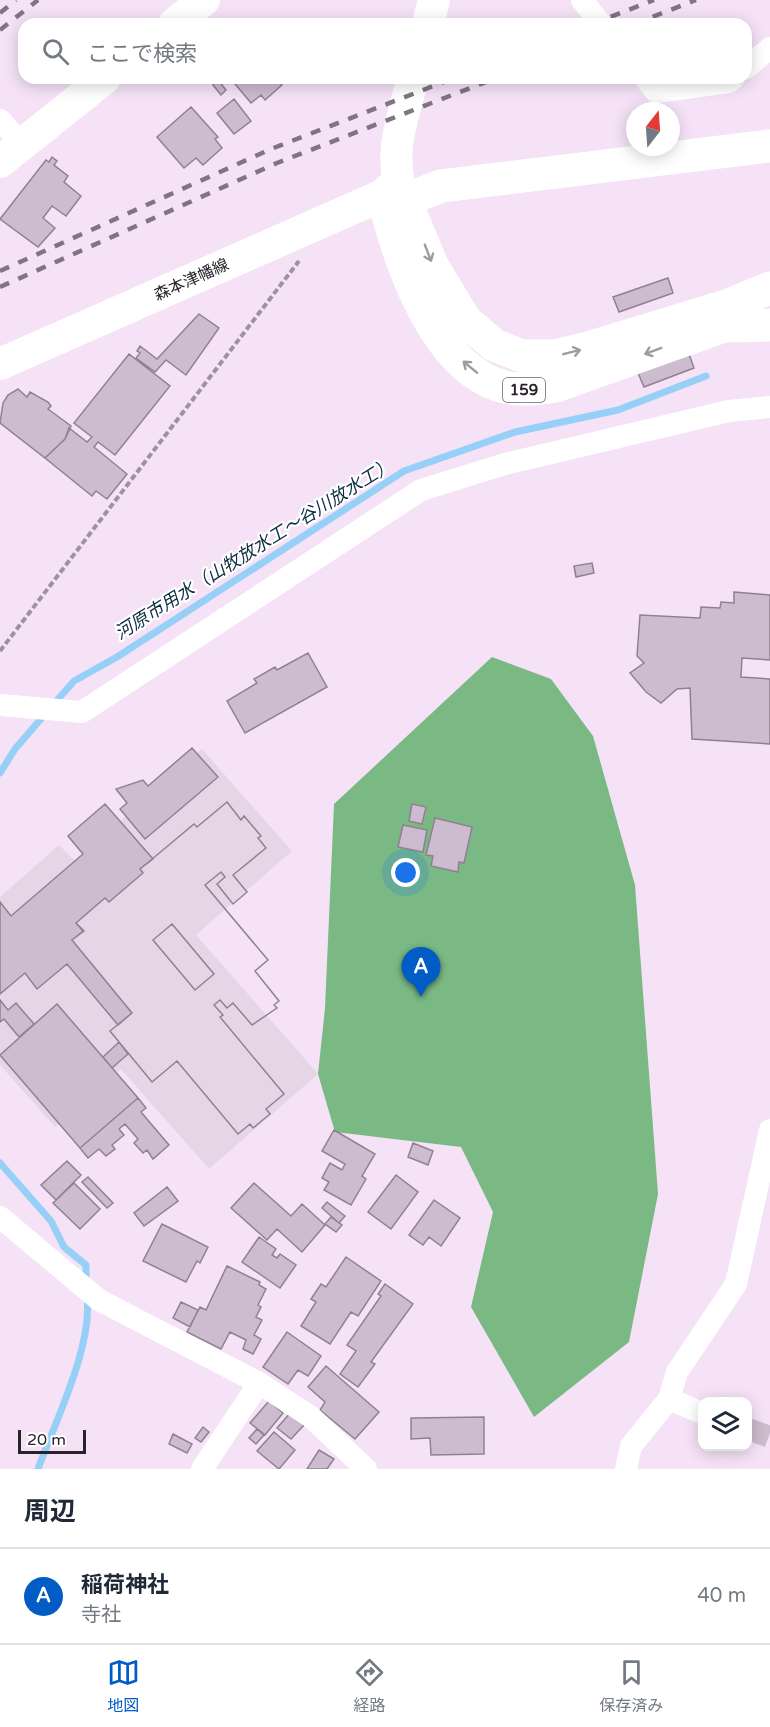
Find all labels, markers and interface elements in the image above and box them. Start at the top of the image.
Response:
search box [18,18,752,84]
icon: search [39,35,72,68]
text: ここで検索 [87,41,197,67]
north arrow [626,102,680,156]
one-way arrow [423,244,434,262]
street label: 森本津幡線 [151,255,232,305]
one-way arrow [562,346,581,358]
one-way arrow [644,347,663,358]
one-way arrow [463,360,479,373]
road number: 159 [503,378,545,402]
water label: 河原市用水（山牧放水工～谷川放水工） [111,454,397,644]
your location [391,858,420,887]
pin: A [402,948,440,997]
map controls [698,1397,752,1451]
button: layers [698,1397,752,1451]
scale bar [18,1427,86,1454]
text: 20 m [27,1430,66,1450]
text: 周辺 [24,1496,76,1527]
text: 稲荷神社 [81,1572,169,1598]
text: A [36,1584,51,1608]
text: 40 m [697,1584,746,1608]
text: 寺社 [81,1603,121,1627]
tab: 地図 [107,1656,140,1716]
tab: 経路 [353,1656,386,1716]
tab: 保存済み [599,1656,663,1716]

